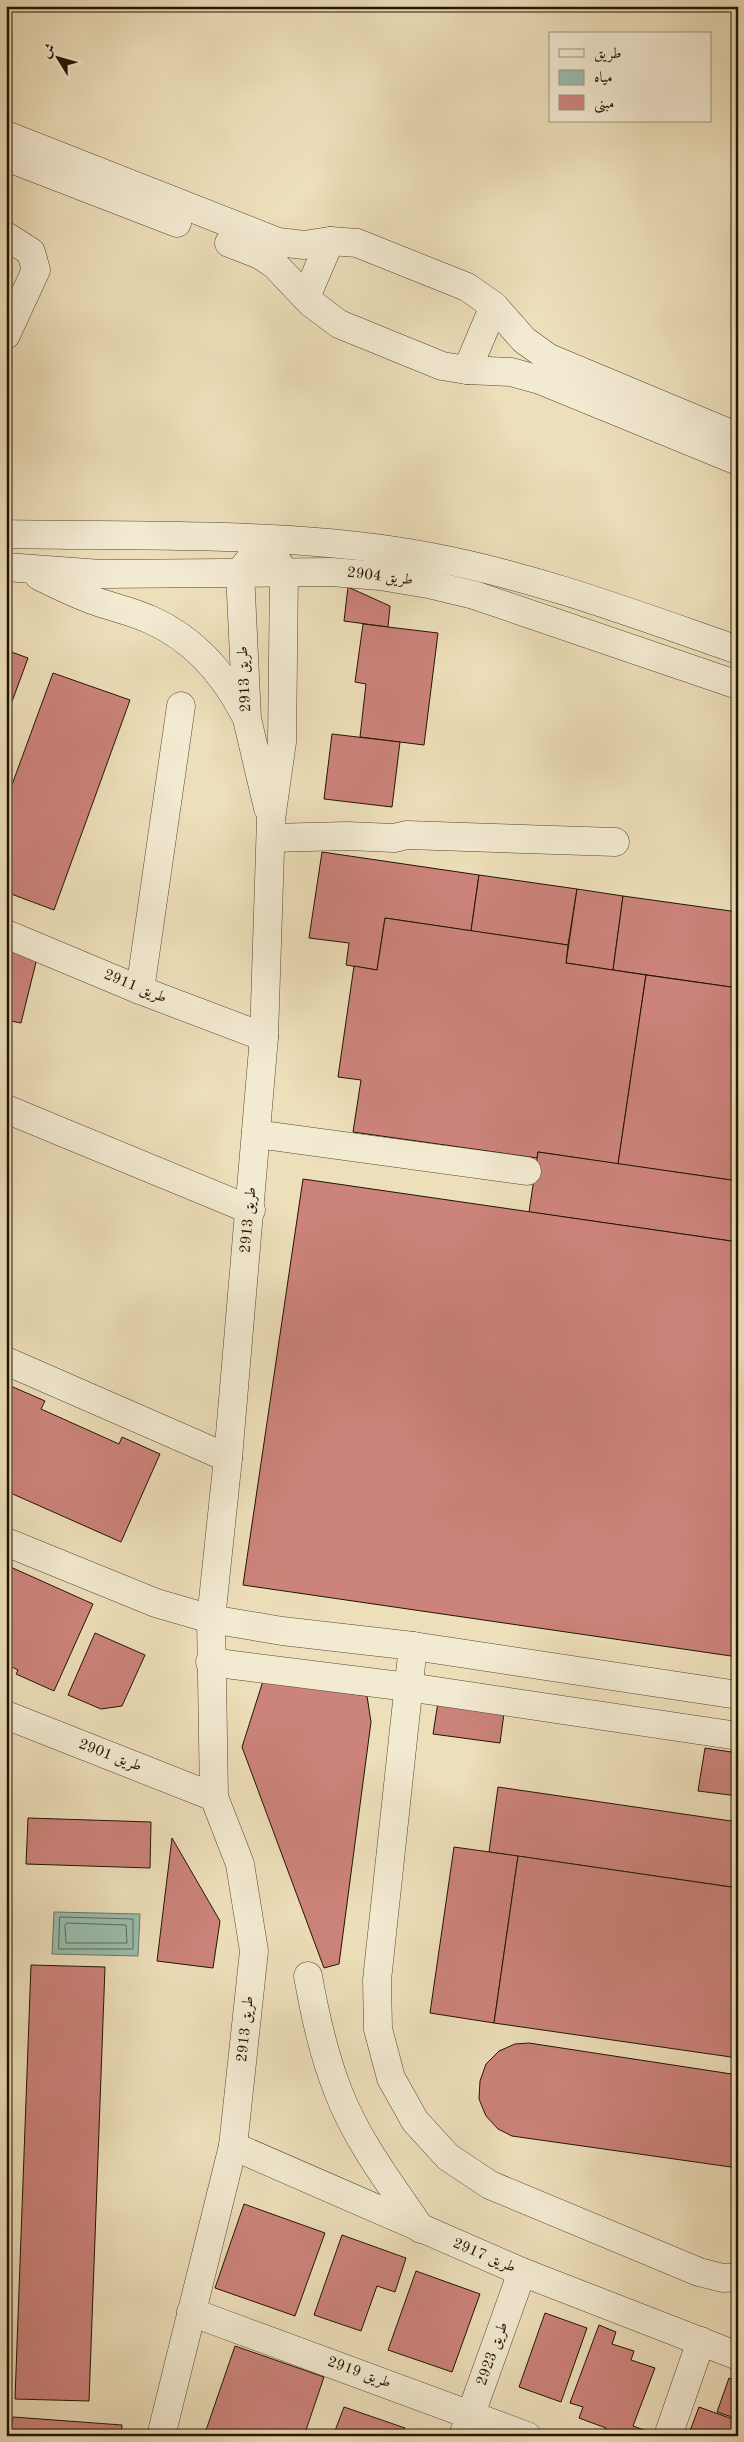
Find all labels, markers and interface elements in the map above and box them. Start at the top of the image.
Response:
north arrow [32,32,82,82]
legend [549,32,712,122]
text: ش [39,41,58,61]
text: طريق [594,47,621,63]
text: مياه [594,71,612,86]
text: مبنى [594,97,614,114]
street label: طريق 2904 [346,566,414,589]
street label: طريق 2913 [236,645,255,713]
street label: طريق 2911 [101,968,169,1007]
street label: طريق 2913 [239,1186,260,1254]
street label: طريق 2901 [76,1737,144,1776]
street label: طريق 2913 [235,1995,258,2063]
street label: طريق 2917 [450,2236,518,2277]
street label: طريق 2923 [475,2320,512,2388]
street label: طريق 2919 [325,2355,393,2392]

